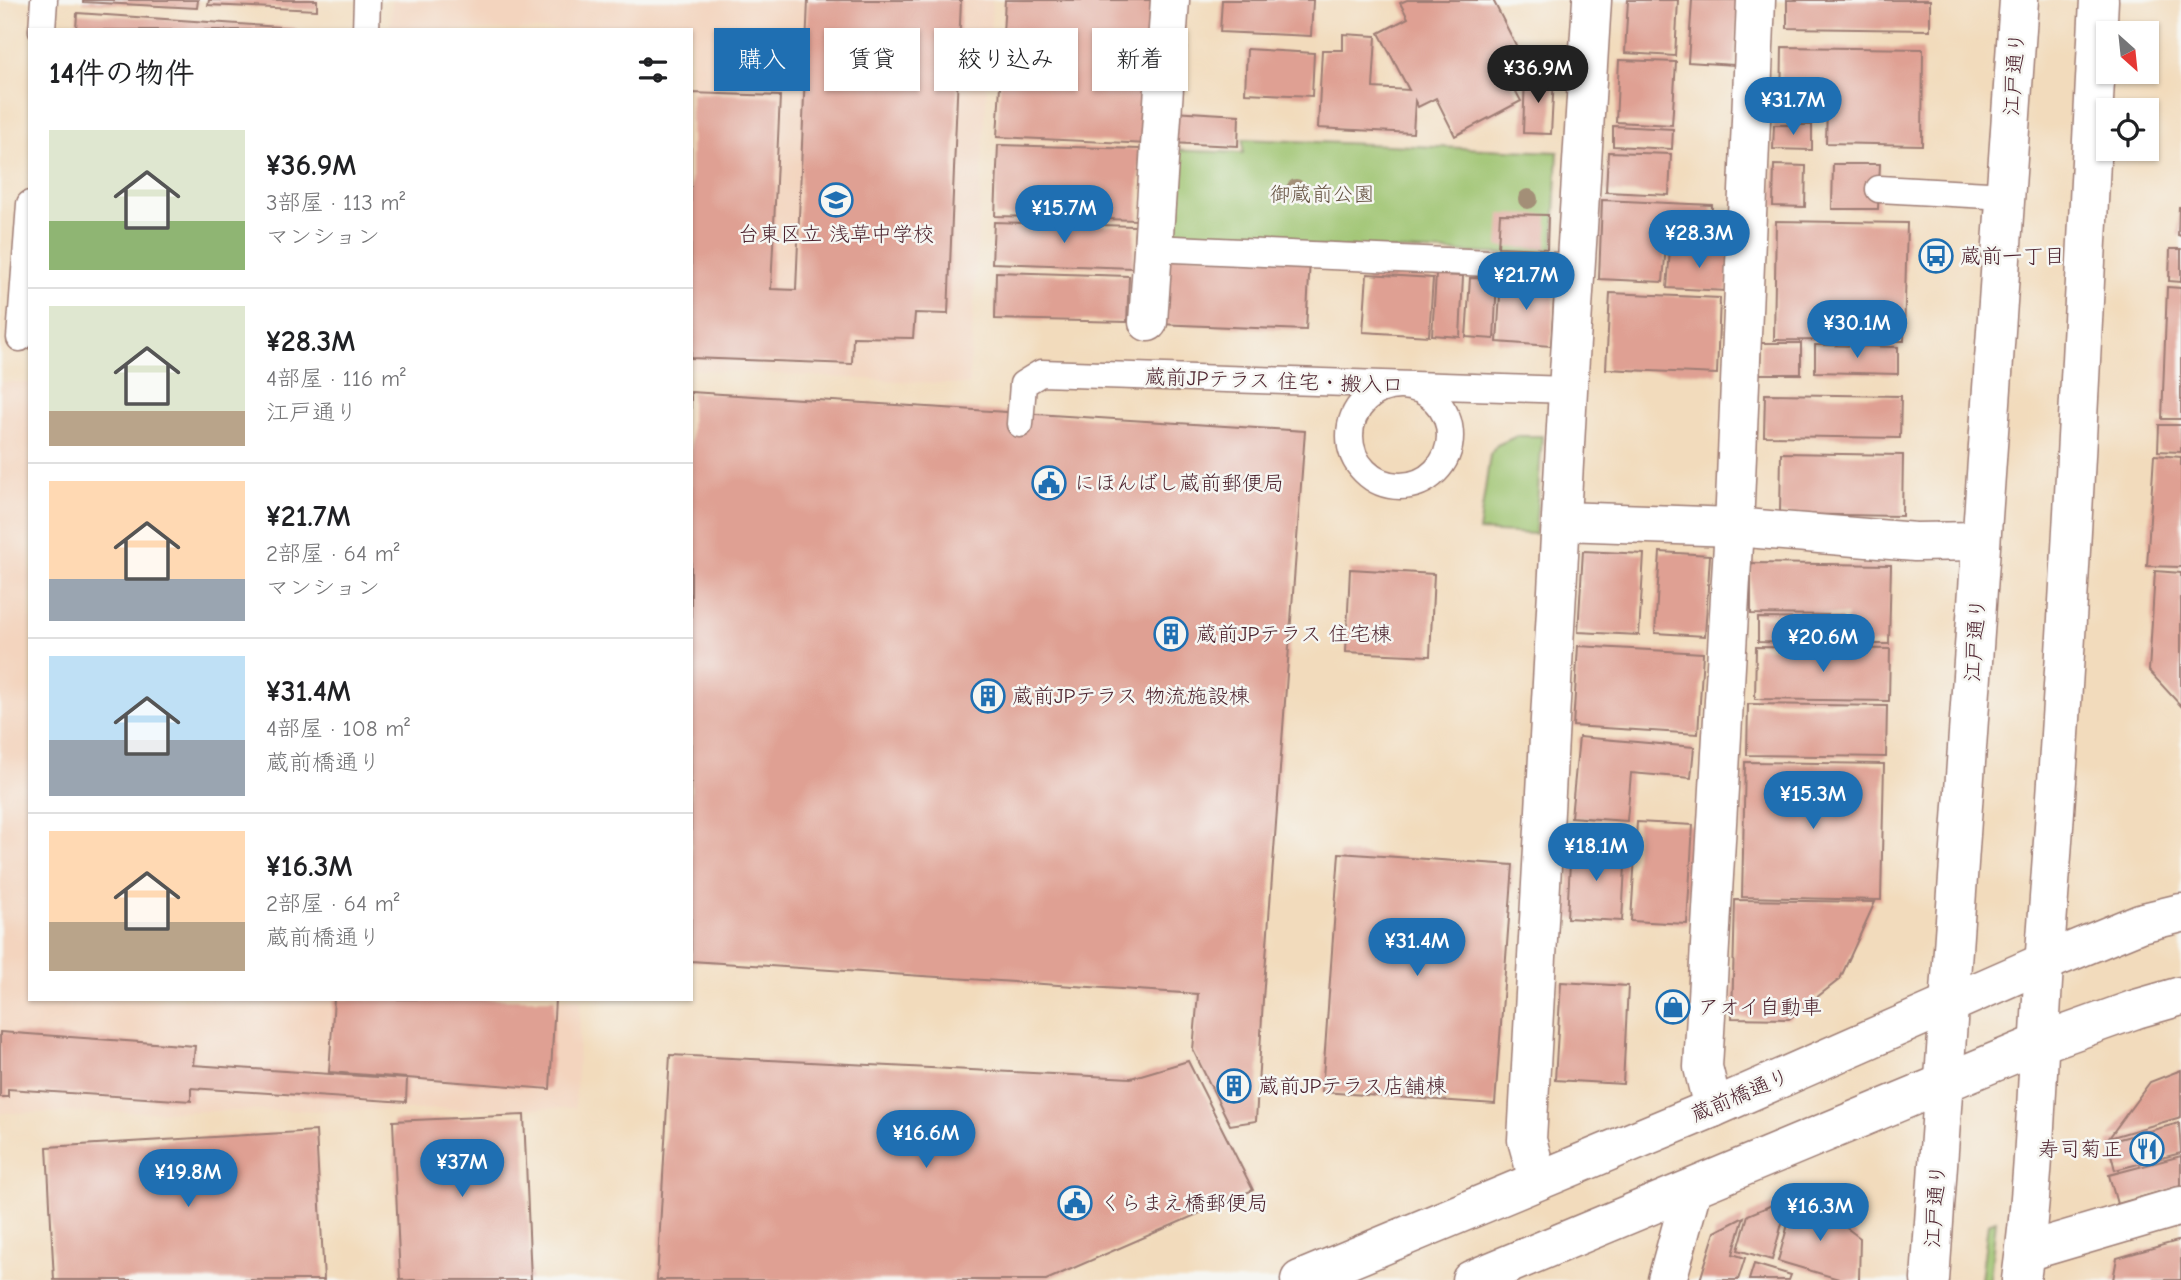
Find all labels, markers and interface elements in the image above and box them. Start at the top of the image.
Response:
north arrow [2096,21,2160,84]
map controls [2096,21,2159,161]
chip: 購入 [714,28,810,91]
chip: 賃貸 [824,28,920,91]
chip: 絞り込み [934,28,1078,91]
chip: 新着 [1092,28,1188,91]
street label: 江戸通り [1999,31,2029,117]
pin: ¥36.9M [1481,46,1595,105]
icon: filters [634,51,672,89]
text: ¥36.9M [1503,54,1573,81]
text: 14件の物件 [49,56,195,91]
pin: ¥31.7M [1736,78,1850,137]
text: ¥31.7M [1761,86,1825,113]
button: locate [2096,98,2159,161]
text: ¥36.9M [266,148,357,183]
icon: home [105,158,189,242]
school or university icon: 台東区立 浅草中学校 [817,181,855,219]
park label: 御蔵前公園 [1270,182,1375,206]
pin: ¥15.7M [1007,186,1121,245]
text: 3部屋 · 113 m² [266,189,405,216]
text: ¥15.7M [1031,194,1097,221]
pin: ¥28.3M [1642,210,1756,270]
text: ¥28.3M [1665,219,1733,246]
place label: 台東区立 浅草中学校 [738,222,934,246]
text: マンション [266,223,380,250]
bus stop icon: 蔵前一丁目 [1917,237,1955,275]
place label: 蔵前一丁目 [1960,244,2065,268]
pin: ¥21.7M [1469,252,1583,312]
text: ¥21.7M [1494,261,1558,288]
pin: ¥30.1M [1800,300,1914,360]
text: ¥30.1M [1823,309,1891,336]
text: ¥28.3M [266,324,355,359]
icon: home [105,334,189,418]
street label: 蔵前JPテラス 住宅・搬入口 [1144,364,1404,398]
text: 4部屋 · 116 m² [266,365,406,392]
text: 江戸通り [266,399,358,426]
public building icon: にほんばし蔵前郵便局 [1030,464,1068,502]
place label: にほんばし蔵前郵便局 [1074,471,1284,495]
text: ¥21.7M [266,499,351,534]
icon: home [105,509,189,593]
text: 2部屋 · 64 m² [266,540,399,567]
text: マンション [266,574,380,601]
street label: 江戸通り [1960,597,1990,683]
pin: ¥20.6M [1766,614,1880,674]
building icon: 蔵前JPテラス 住宅棟 [1152,615,1190,653]
place label: 蔵前JPテラス 住宅棟 [1196,622,1392,646]
text: ¥20.6M [1788,623,1858,650]
text: ¥31.4M [266,674,351,709]
building icon: 蔵前JPテラス 物流施設棟 [969,677,1007,715]
icon: home [105,684,189,768]
place label: 蔵前JPテラス 物流施設棟 [1012,684,1250,708]
text: 4部屋 · 108 m² [266,715,410,742]
text: 蔵前橋通り [266,749,381,776]
pin: ¥15.3M [1756,772,1870,831]
text: ¥15.3M [1780,780,1846,807]
pin: ¥18.1M [1539,824,1653,883]
text: ¥18.1M [1564,832,1628,859]
text: ¥16.3M [266,849,353,884]
icon: home [105,859,189,943]
text: 2部屋 · 64 m² [266,890,399,917]
pin: ¥31.4M [1360,918,1474,978]
text: 蔵前橋通り [266,924,381,951]
text: ¥31.4M [1384,927,1450,954]
shop icon: アオイ自動車 [1654,988,1692,1026]
place label: アオイ自動車 [1698,995,1822,1019]
street label: 蔵前橋通り [1687,1063,1793,1127]
building icon: 蔵前JPテラス店舗棟 [1215,1067,1253,1105]
place label: 蔵前JPテラス店舗棟 [1258,1074,1447,1098]
pin: ¥16.6M [869,1110,983,1170]
text: ¥16.6M [892,1119,960,1146]
restaurant icon: 寿司菊正 [2128,1130,2166,1168]
place label: 寿司菊正 [2038,1137,2122,1161]
pin: ¥37M [421,1140,503,1199]
text: ¥37M [436,1148,488,1175]
pin: ¥19.8M [131,1150,245,1209]
text: ¥19.8M [155,1158,221,1185]
street label: 江戸通り [1920,1163,1950,1249]
public building icon: くらまえ橋郵便局 [1056,1184,1094,1222]
pin: ¥16.3M [1763,1184,1877,1243]
place label: くらまえ橋郵便局 [1100,1191,1268,1215]
text: ¥16.3M [1787,1192,1853,1219]

